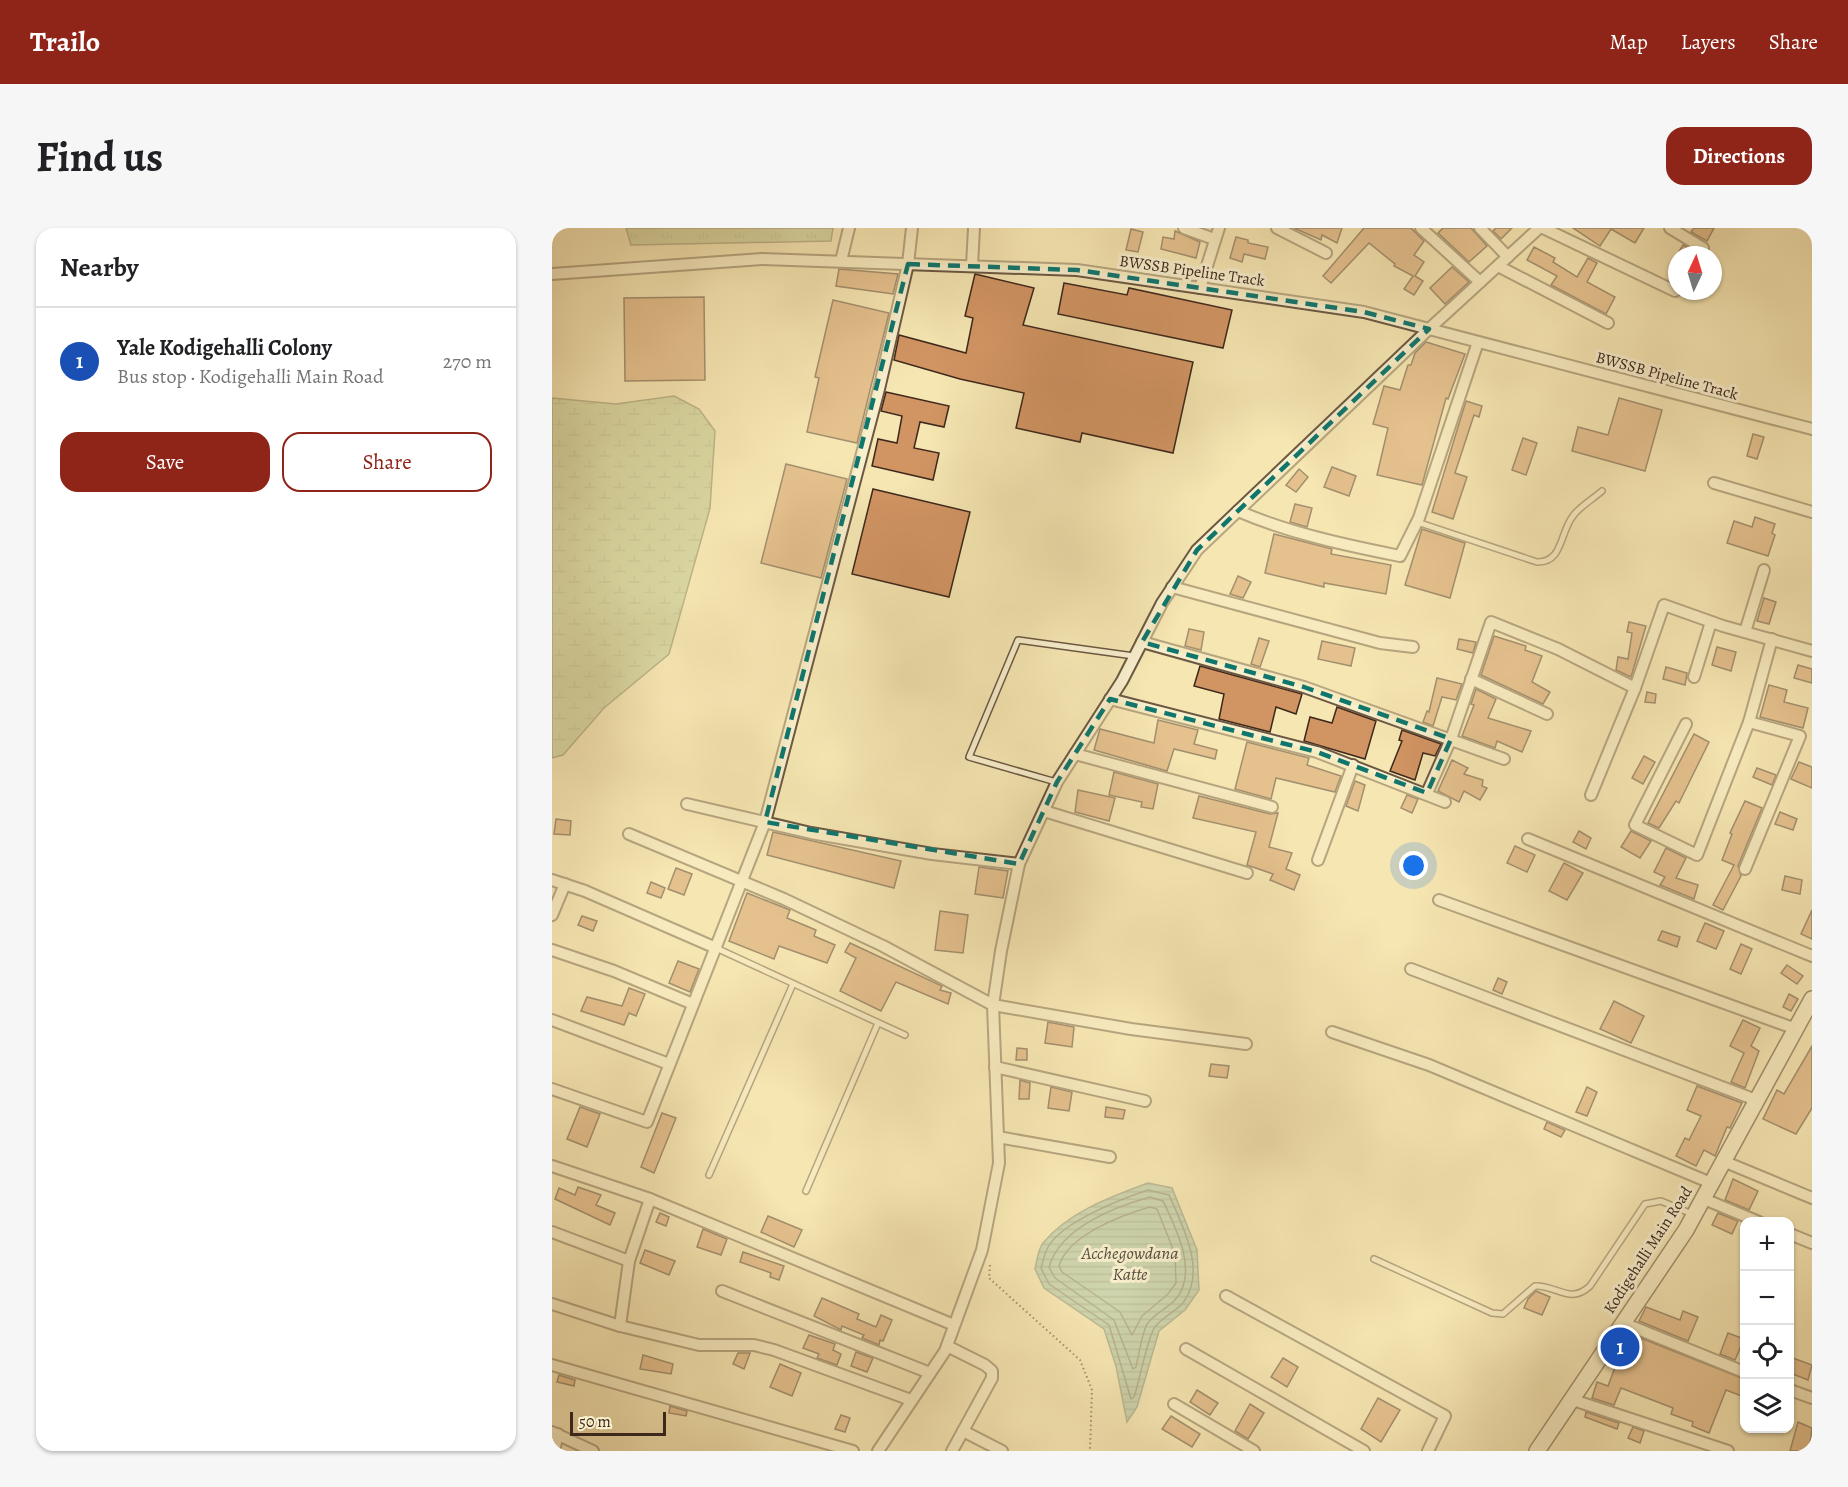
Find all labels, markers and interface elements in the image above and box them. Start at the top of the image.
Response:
text: Trailo [30,23,100,61]
text: Map [1609,28,1648,56]
text: Layers [1681,28,1736,56]
text: Share [1769,28,1818,56]
button: Directions [1666,127,1812,185]
text: Find us [36,128,163,185]
north arrow [1668,246,1722,300]
text: Nearby [60,250,139,285]
street label: BWSSB Pipeline Track [1118,250,1266,292]
text: Yale Kodigehalli Colony [117,333,332,363]
street label: BWSSB Pipeline Track [1593,346,1741,406]
text: 1 [76,348,83,375]
text: 270 m [443,348,492,375]
text: Bus stop · Kodigehalli Main Road [117,363,384,390]
button: Save [60,432,270,492]
button: Share [282,432,492,492]
your location [1399,851,1428,880]
street label: Kodigehalli Main Road [1598,1182,1698,1318]
map controls [1740,1217,1794,1433]
button: + [1740,1217,1794,1271]
water label: Acchegowdana Katte [1080,1241,1179,1286]
button: − [1740,1271,1794,1325]
pin: 1 [1600,1324,1640,1370]
button: locate [1740,1325,1794,1379]
button: layers [1740,1379,1794,1433]
scale bar [570,1409,666,1436]
text: 50 m [579,1411,611,1433]

